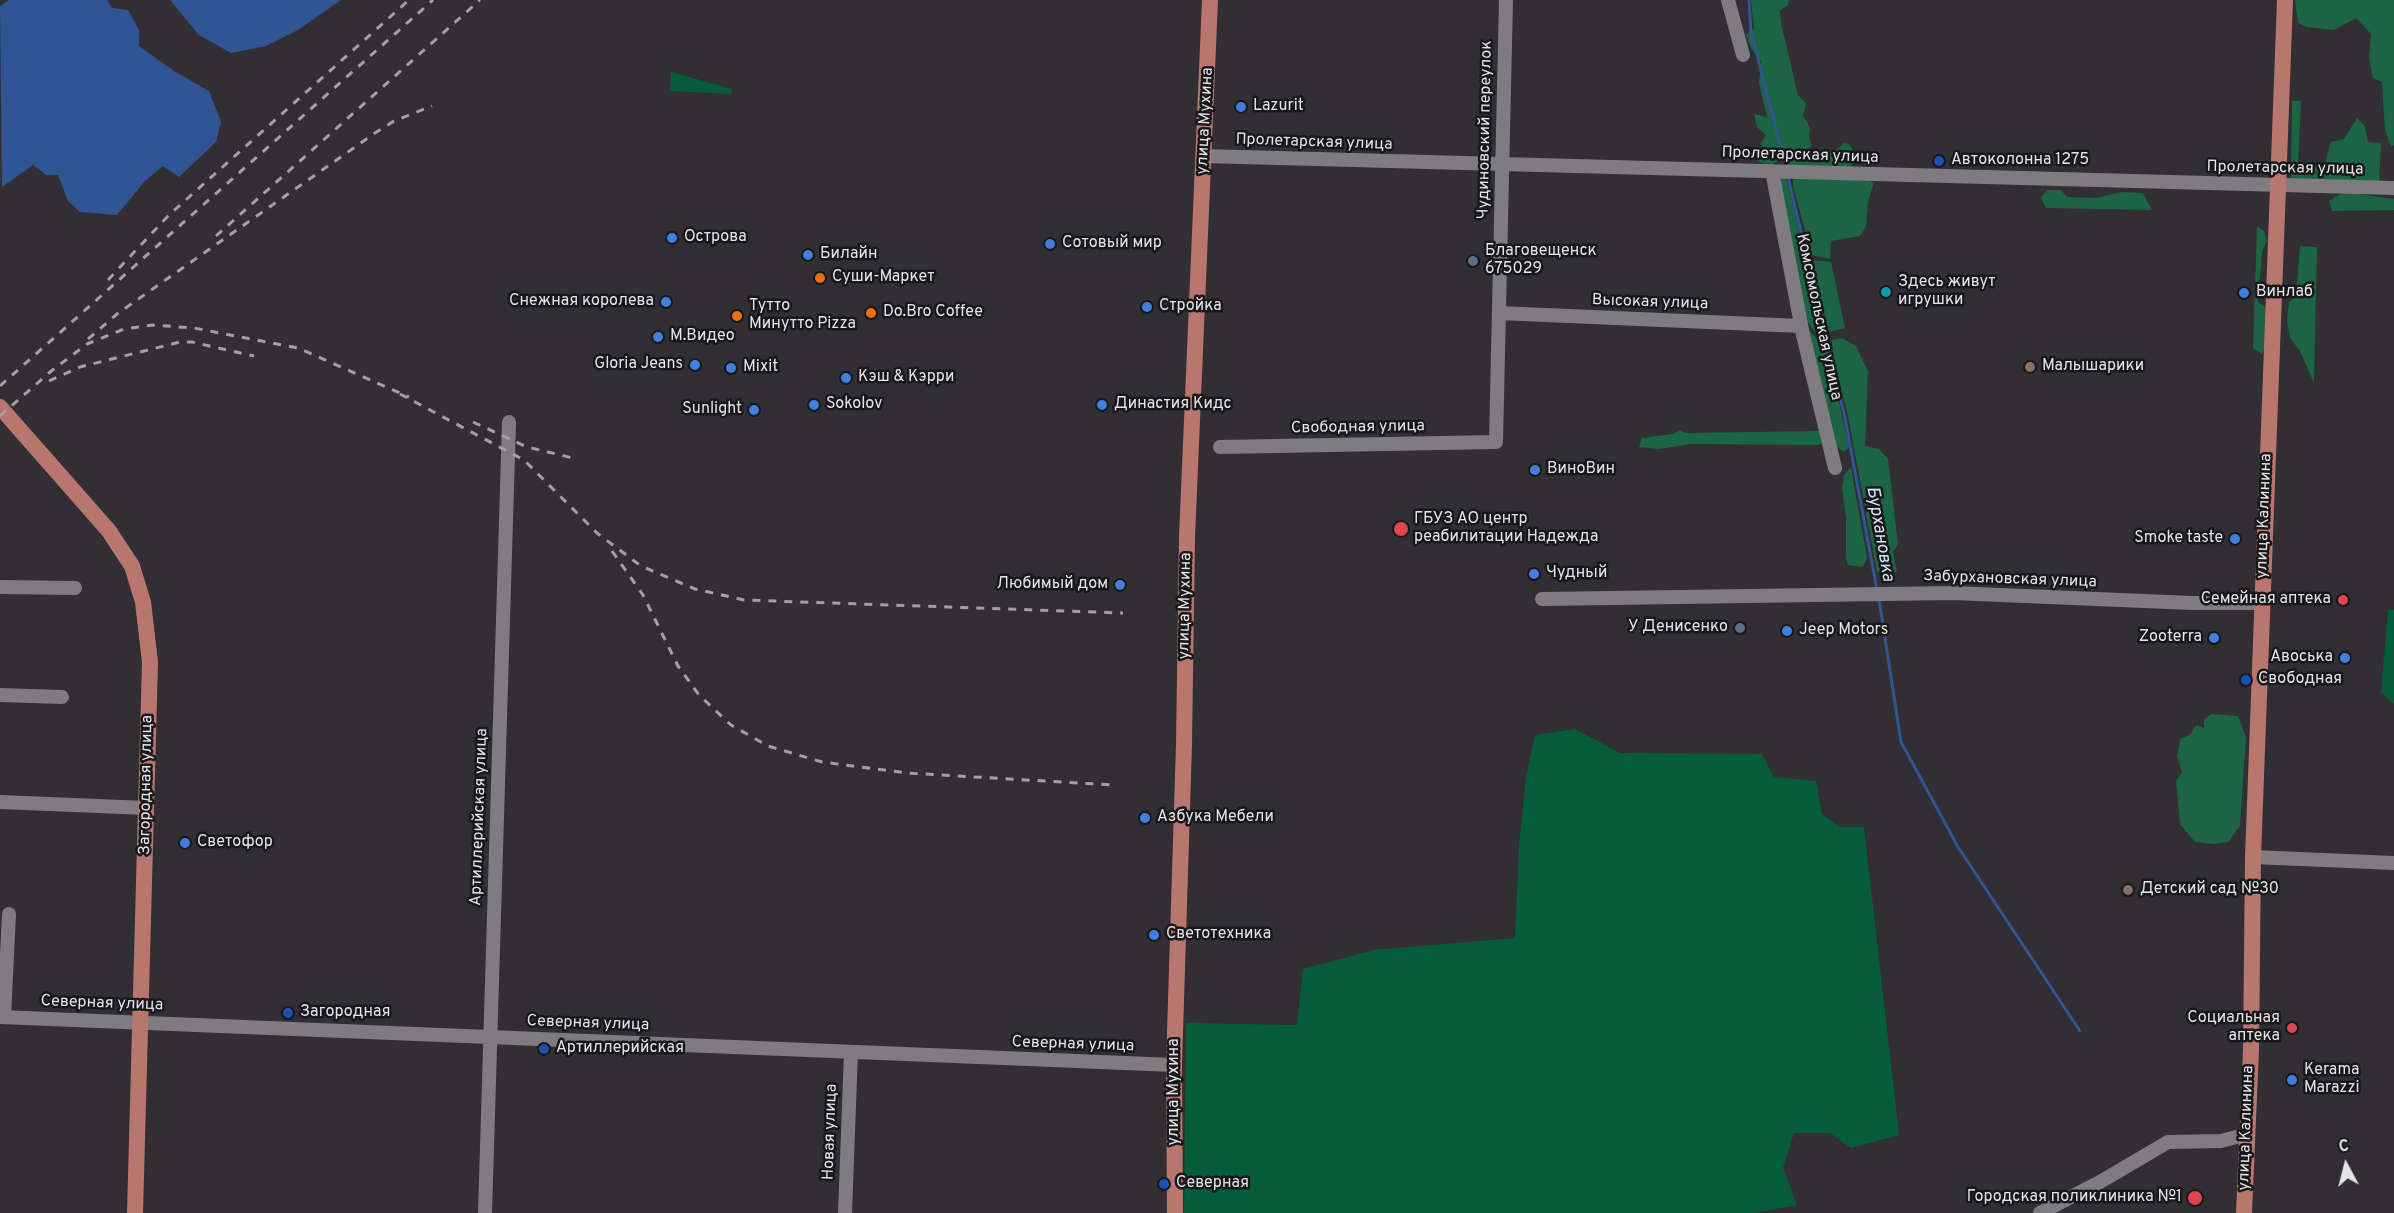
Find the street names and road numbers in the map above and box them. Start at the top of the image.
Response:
street label: Чудиновский переулок [1475,40,1497,220]
street label: улица Мухина [1194,67,1218,175]
street label: Пролетарская улица [1235,131,1393,155]
street label: Пролетарская улица [1721,144,1879,168]
street label: Пролетарская улица [2206,158,2364,180]
street label: Комсомольская улица [1791,232,1845,402]
street label: Высокая улица [1591,291,1709,315]
street label: Свободная улица [1291,417,1425,439]
street label: улица Калинина [2253,453,2277,579]
street label: улица Мухина [1175,552,1197,660]
street label: Забурхановская улица [1923,567,2097,593]
street label: Загородная улица [136,715,158,855]
street label: Артиллерийская улица [467,728,493,906]
street label: Северная улица [40,992,164,1016]
street label: Северная улица [526,1012,650,1036]
street label: Северная улица [1011,1033,1135,1057]
street label: улица Мухина [1165,1038,1185,1146]
street label: улица Калинина [2235,1065,2259,1191]
street label: Новая улица [820,1083,842,1181]

